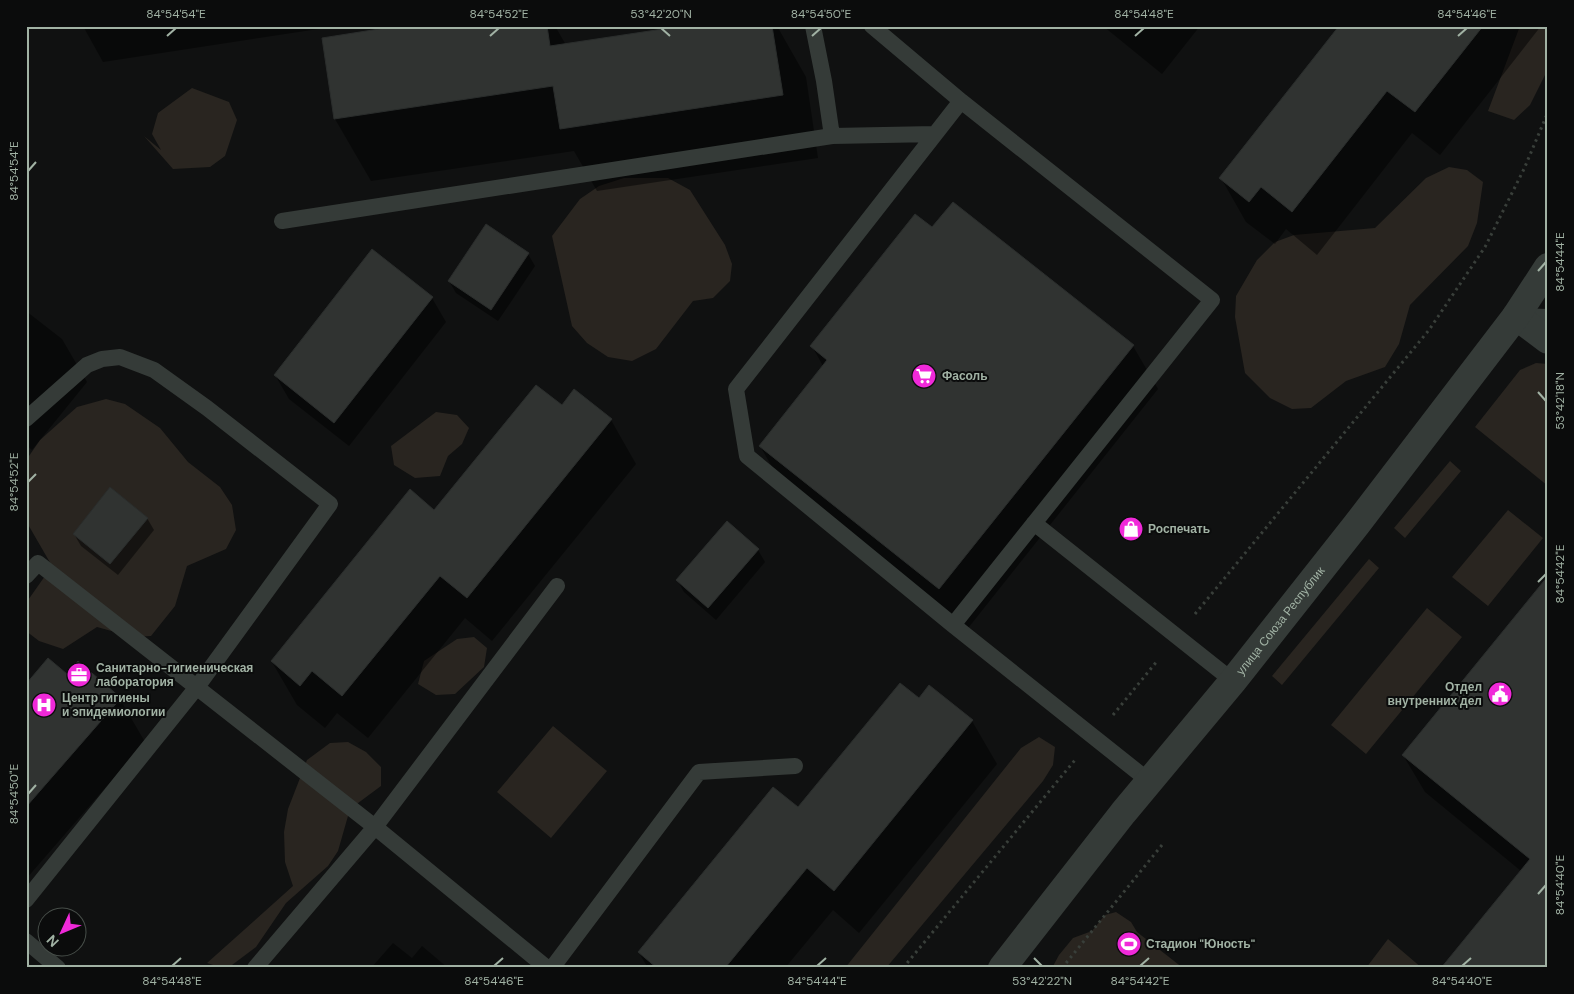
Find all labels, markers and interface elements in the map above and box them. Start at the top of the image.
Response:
text: 84°54'54"E [146,6,206,22]
text: 84°54'52"E [469,6,529,22]
text: 53°42'20"N [630,6,692,22]
text: 84°54'50"E [791,6,852,22]
text: 84°54'48"E [1114,6,1174,22]
text: 84°54'46"E [1437,6,1497,22]
text: 84°54'54"E [6,141,22,201]
text: 84°54'44"E [1552,232,1568,292]
supermarket icon: Фасоль [911,363,937,389]
place label: Фасоль [942,368,988,384]
text: 53°42'18"N [1552,372,1568,430]
text: 84°54'52"E [6,452,22,512]
shop icon: Роспечать [1118,516,1144,542]
place label: Роспечать [1148,521,1210,537]
text: 84°54'42"E [1552,544,1568,604]
street label: улица Союза Республик [1233,563,1329,679]
place label: Санитарно-гигиеническая лаборатория [96,660,253,690]
office icon: Санитарно-гигиеническая лаборатория [66,662,92,688]
place label: Отдел внутренних дел [1387,679,1482,709]
public building icon: Отдел внутренних дел [1487,681,1513,707]
place label: Центр гигиены и эпидемиологии [62,690,165,720]
hospital icon: Центр гигиены и эпидемиологии [31,692,57,718]
text: 84°54'50"E [6,763,22,824]
text: 84°54'40"E [1552,855,1568,915]
north arrow [38,906,88,956]
text: N [43,931,63,951]
sports icon: Стадион "Юность" [1116,931,1142,957]
place label: Стадион "Юность" [1146,936,1255,952]
text: 84°54'48"E [142,973,202,989]
text: 84°54'46"E [464,973,524,989]
text: 84°54'44"E [787,973,847,989]
text: 53°42'22"N [1012,973,1072,989]
text: 84°54'42"E [1110,973,1170,989]
text: 84°54'40"E [1432,973,1492,989]

